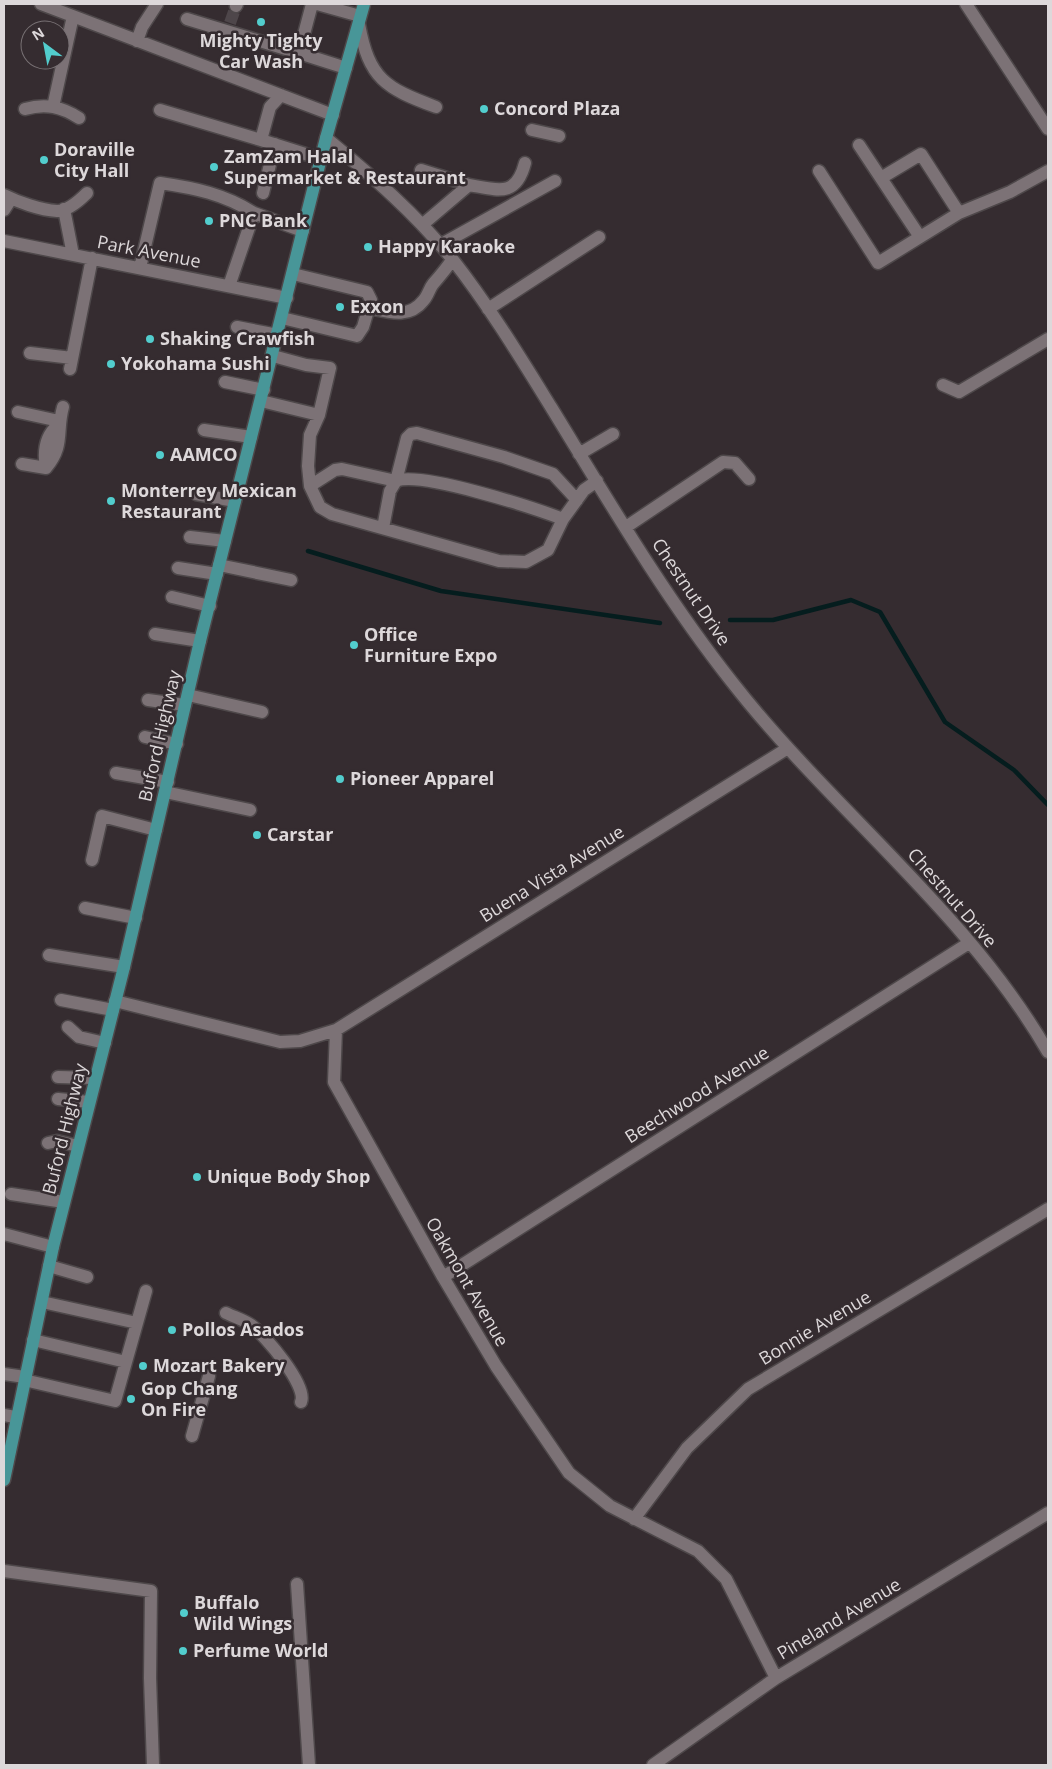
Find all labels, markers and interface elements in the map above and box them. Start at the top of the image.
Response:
marker: Mighty Tighty Car Wash [255,16,267,28]
north arrow [20,20,70,70]
text: N [28,22,48,45]
place label: Mighty Tighty Car Wash [199,28,323,73]
place label: Concord Plaza [494,96,620,120]
marker: Concord Plaza [478,103,490,115]
place label: Doraville City Hall [54,137,135,182]
place label: ZamZam Halal Supermarket & Restaurant [224,144,466,189]
marker: Doraville City Hall [38,154,50,166]
marker: ZamZam Halal Supermarket & Restaurant [208,161,220,173]
place label: PNC Bank [219,208,308,232]
marker: PNC Bank [203,215,215,227]
street label: Park Avenue [95,229,203,273]
place label: Happy Karaoke [378,234,515,258]
marker: Happy Karaoke [362,241,374,253]
place label: Exxon [350,294,404,318]
marker: Exxon [334,301,346,313]
place label: Shaking Crawfish [160,326,315,350]
marker: Shaking Crawfish [144,333,156,345]
place label: Yokohama Sushi [121,351,270,375]
marker: Yokohama Sushi [105,358,117,370]
place label: AAMCO [170,442,238,466]
marker: AAMCO [154,449,166,461]
place label: Monterrey Mexican Restaurant [121,478,297,523]
marker: Monterrey Mexican Restaurant [105,495,117,507]
street label: Chestnut Drive [647,533,737,650]
place label: Office Furniture Expo [364,622,497,667]
marker: Office Furniture Expo [348,639,360,651]
street label: Buford Highway [132,667,186,804]
place label: Pioneer Apparel [350,766,494,790]
marker: Pioneer Apparel [334,773,346,785]
street label: Buena Vista Avenue [475,819,628,927]
place label: Carstar [267,822,333,846]
marker: Carstar [251,829,263,841]
street label: Chestnut Drive [903,842,1003,952]
street label: Beechwood Avenue [620,1040,773,1148]
street label: Buford Highway [36,1060,92,1197]
place label: Unique Body Shop [207,1164,370,1188]
marker: Unique Body Shop [191,1171,203,1183]
street label: Oakmont Avenue [421,1212,515,1351]
street label: Bonnie Avenue [754,1284,875,1370]
place label: Pollos Asados [182,1317,304,1341]
marker: Pollos Asados [166,1324,178,1336]
place label: Mozart Bakery [153,1353,285,1377]
marker: Mozart Bakery [137,1360,149,1372]
place label: Gop Chang On Fire [141,1376,237,1421]
marker: Gop Chang On Fire [125,1393,137,1405]
street label: Pineland Avenue [772,1572,905,1665]
place label: Buffalo Wild Wings [194,1590,292,1635]
marker: Buffalo Wild Wings [178,1607,190,1619]
place label: Perfume World [193,1638,329,1662]
marker: Perfume World [177,1645,189,1657]

